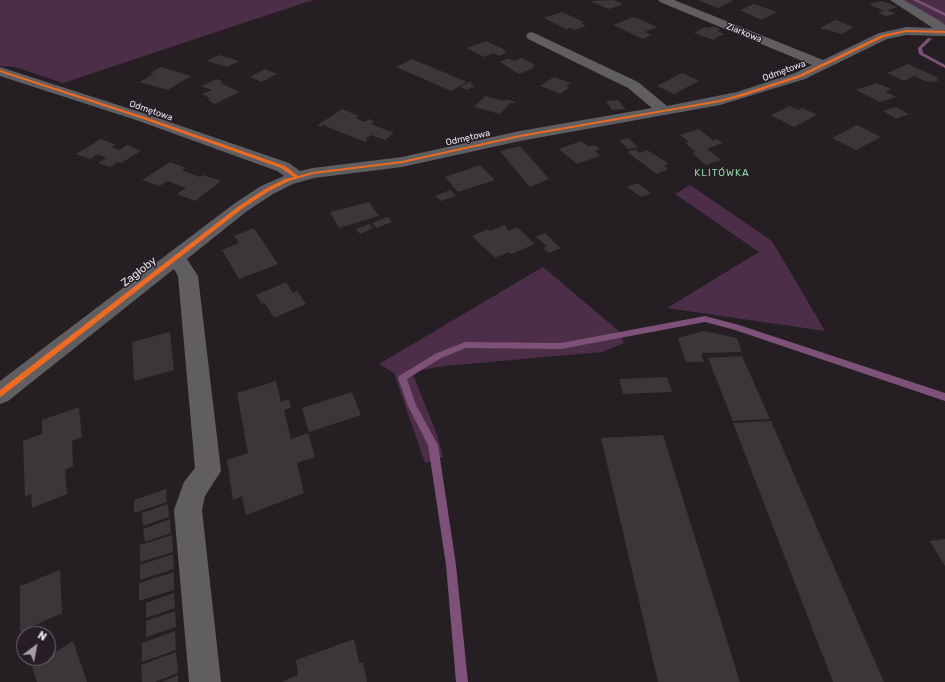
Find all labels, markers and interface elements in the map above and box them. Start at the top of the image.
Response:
street label: Ziarkowa [725,21,763,45]
street label: Odmętowa [761,58,807,84]
street label: Odmętowa [128,99,174,123]
street label: Odmętowa [445,128,491,148]
district label: KLITÓWKA [694,167,750,179]
street label: Zagłoby [119,254,159,290]
north arrow [16,626,56,666]
text: N [35,629,49,644]

